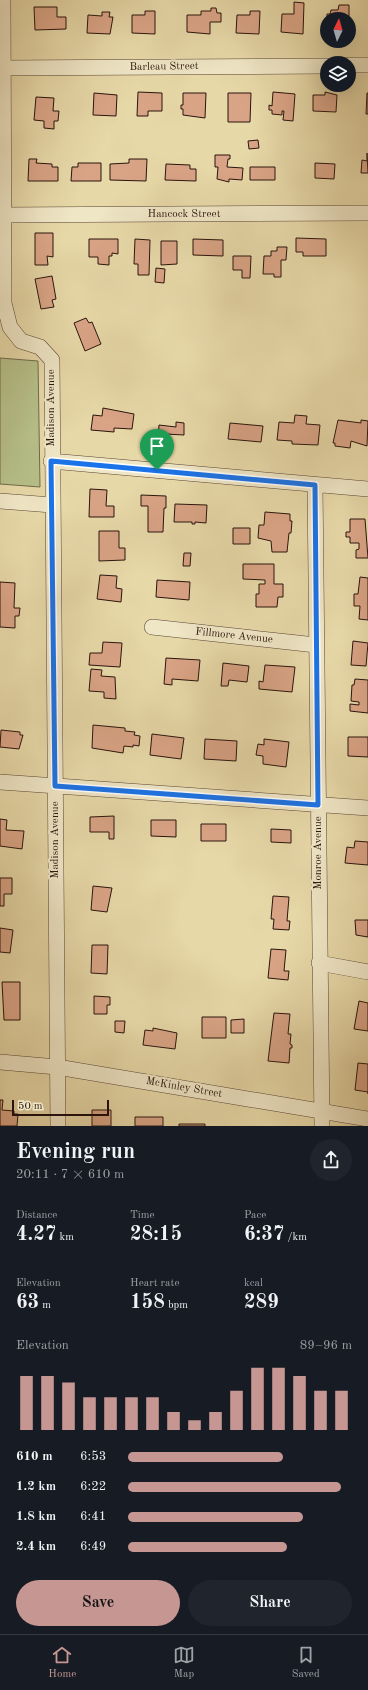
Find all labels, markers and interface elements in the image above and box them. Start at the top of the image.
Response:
north arrow [320,12,356,48]
map controls [320,12,356,92]
button: layers [320,56,356,92]
street label: Barleau Street [129,61,199,73]
street label: Hancock Street [147,209,221,220]
street label: Madison Avenue [46,369,57,447]
pin [140,429,174,470]
icon: arrive [146,435,168,457]
street label: Fillmore Avenue [195,626,273,646]
street label: Madison Avenue [50,801,61,879]
street label: Monroe Avenue [313,816,324,890]
street label: McKinley Street [145,1076,223,1100]
scale bar [12,1098,109,1117]
text: 50 m [18,1101,43,1112]
button: share [310,1139,352,1181]
text: Evening run [16,1141,135,1163]
text: 20:11 · 7 × 610 m [16,1168,124,1181]
text: Distance [16,1210,57,1221]
text: Time [130,1210,155,1221]
text: Pace [244,1210,266,1221]
text: 4.27 [16,1225,56,1245]
text: 28:15 [130,1225,182,1245]
text: 6:37 [244,1225,284,1245]
text: km [56,1232,74,1243]
text: /km [284,1232,307,1243]
text: Elevation [16,1278,61,1289]
text: Heart rate [130,1278,179,1289]
text: kcal [244,1278,263,1289]
text: 63 [16,1293,39,1313]
text: 158 [130,1293,165,1313]
text: 289 [244,1293,279,1313]
text: m [39,1300,51,1311]
text: bpm [165,1300,188,1311]
text: Elevation [16,1339,69,1352]
text: 89–96 m [300,1339,352,1352]
text: 610 m [16,1450,53,1463]
text: 6:53 [80,1450,106,1463]
text: 1.2 km [16,1480,56,1493]
text: 6:22 [80,1480,106,1493]
text: 1.8 km [16,1510,56,1523]
text: 6:41 [80,1510,106,1523]
text: 2.4 km [16,1540,56,1553]
text: 6:49 [80,1540,106,1553]
button: Save [16,1580,180,1626]
button: Share [188,1580,352,1626]
tab: Home [48,1644,76,1682]
tab: Map [173,1644,195,1682]
tab: Saved [292,1644,320,1682]

